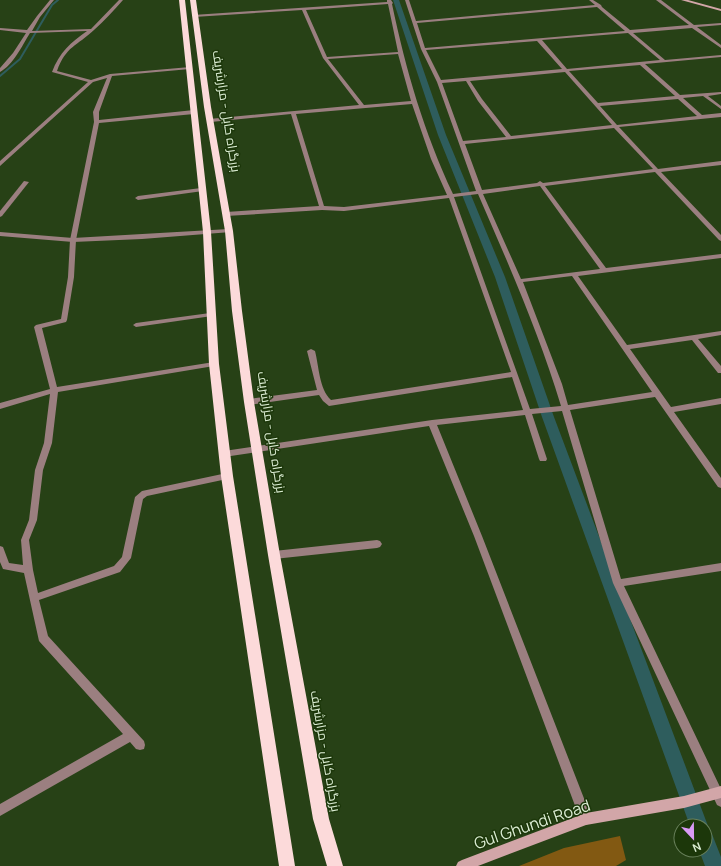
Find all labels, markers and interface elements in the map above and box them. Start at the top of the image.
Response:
street label: بزرگراه کابل - مزارشریف [208,49,246,173]
street label: بزرگراه کابل - مزارشریف [253,370,291,494]
street label: بزرگراه کابل - مزارشریف [306,689,346,813]
street label: Gul Ghundi Road [471,794,593,854]
north arrow [673,818,713,858]
text: N [690,839,703,856]

